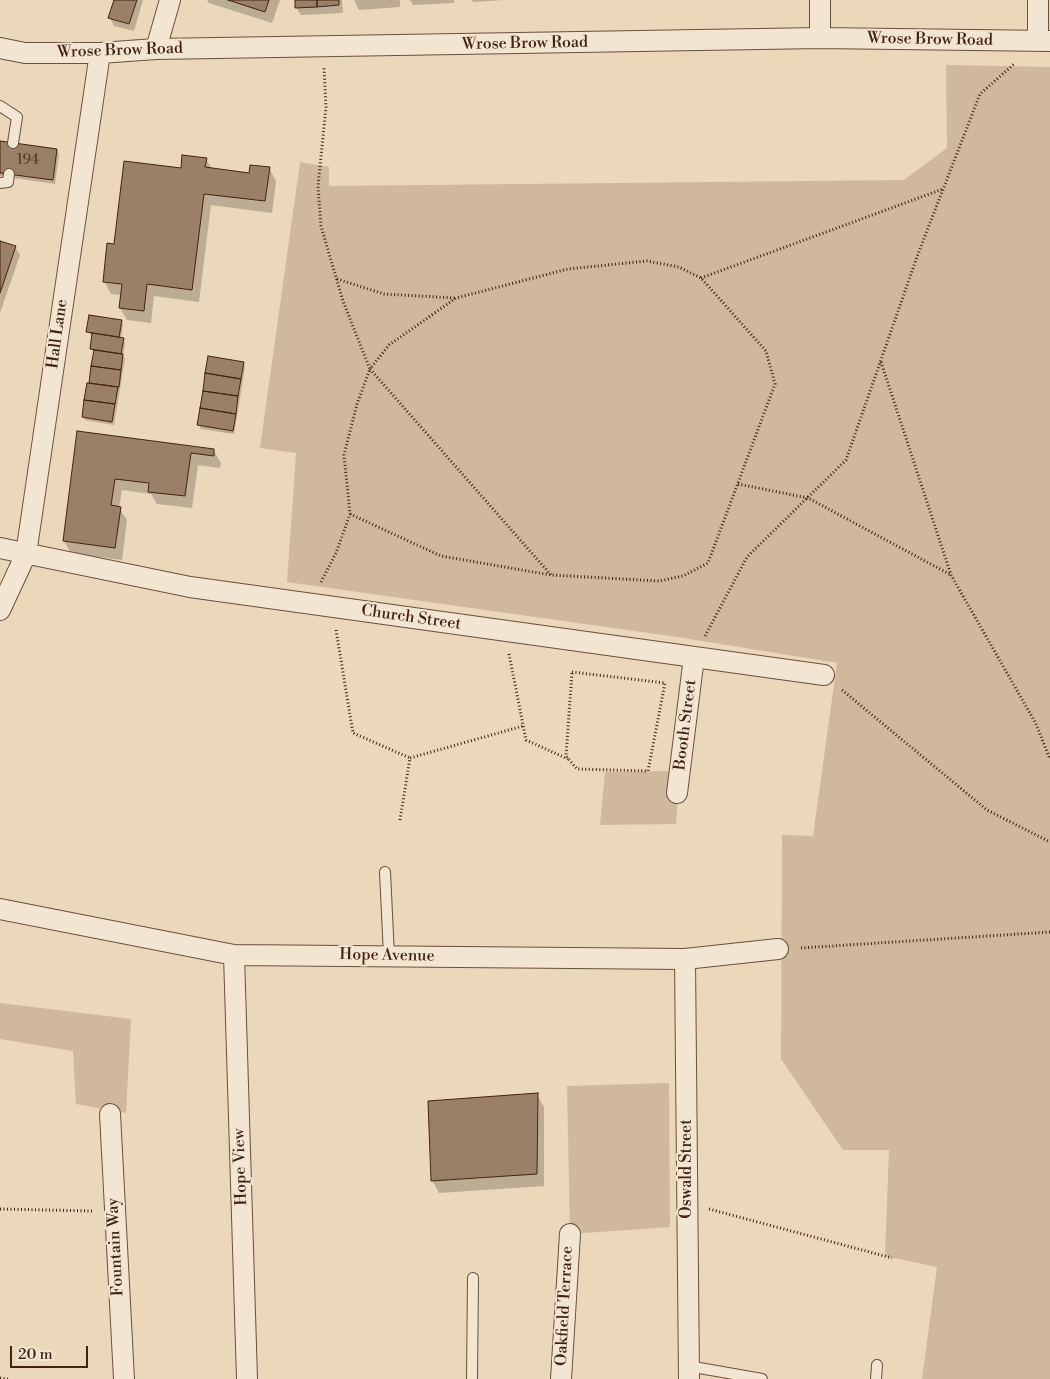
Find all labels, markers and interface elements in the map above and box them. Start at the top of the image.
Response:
street label: Wrose Brow Road [867,29,993,51]
street label: Wrose Brow Road [462,33,588,55]
street label: Wrose Brow Road [57,39,183,63]
house number: 194 [17,153,39,169]
street label: Hall Lane [44,298,72,370]
street label: Church Street [360,601,462,635]
street label: Booth Street [671,679,701,771]
street label: Hope Avenue [339,946,435,966]
street label: Oswald Street [677,1119,697,1219]
street label: Hope View [230,1128,252,1206]
street label: Fountain Way [104,1197,128,1297]
street label: Oakfield Terrace [552,1245,578,1367]
scale bar [12,1336,90,1368]
text: 20 m [18,1345,53,1364]

